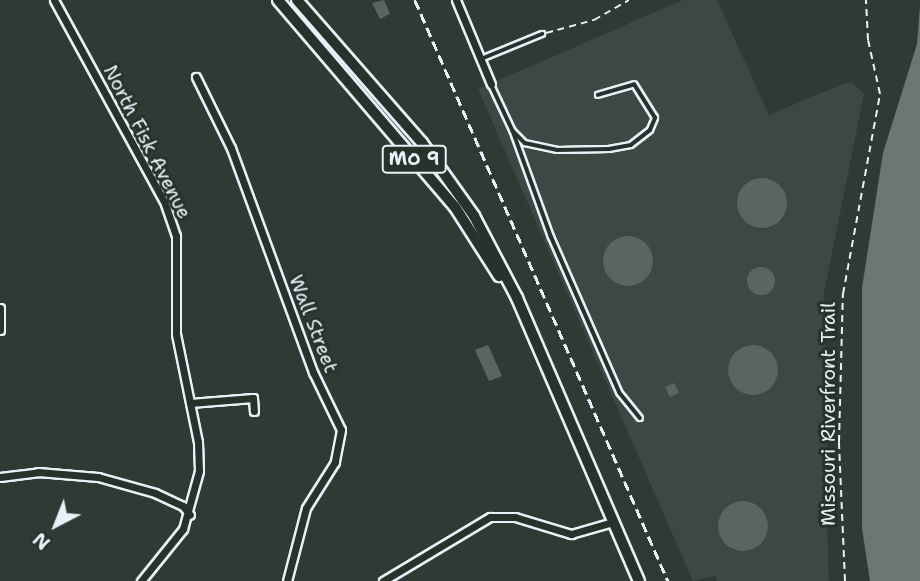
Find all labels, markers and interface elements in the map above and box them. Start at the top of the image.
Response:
street label: North Fisk Avenue [98,61,196,223]
road number: MO 9 [381,144,447,174]
street label: Wall Street [284,272,342,376]
street label: Missouri Riverfront Trail [818,302,840,526]
north arrow [21,490,91,560]
text: N [28,527,56,555]

